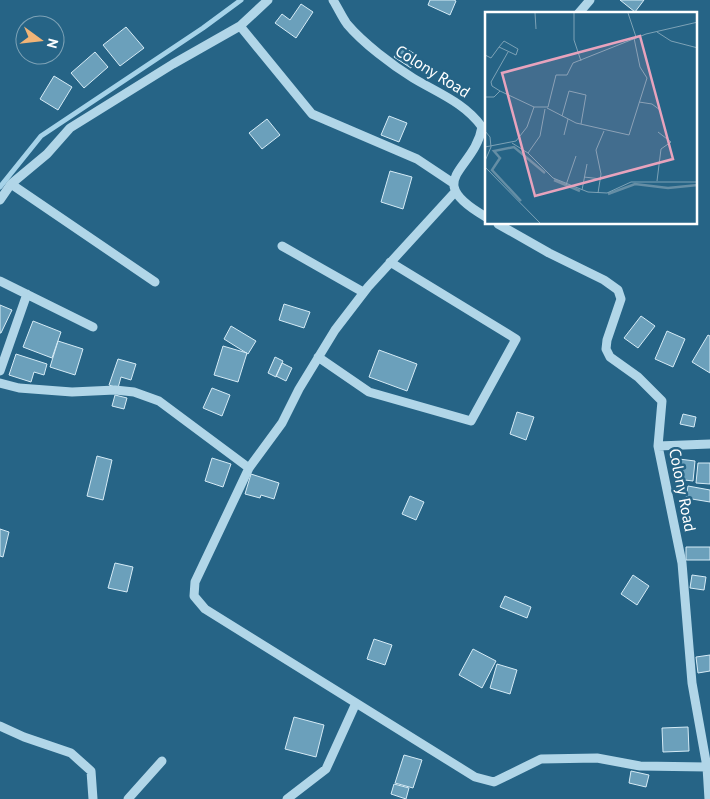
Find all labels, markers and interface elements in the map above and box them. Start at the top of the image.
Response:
inset map [485,12,698,225]
north arrow [15,15,65,65]
text: N [43,37,62,50]
street label: Colony Road [392,40,474,102]
street label: Colony Road [665,447,701,533]

